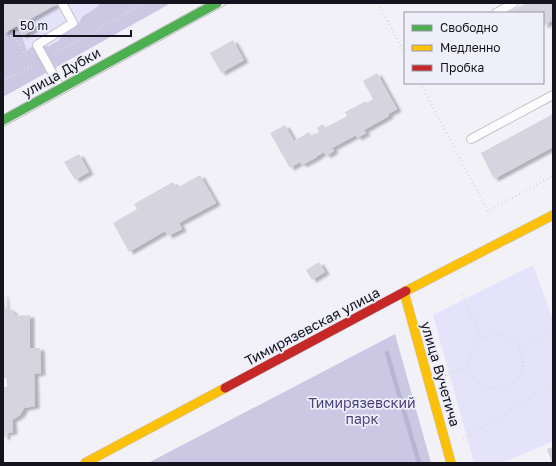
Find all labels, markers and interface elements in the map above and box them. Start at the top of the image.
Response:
scale bar [14,12,131,38]
legend [404,12,544,84]
text: 50 m [20,18,48,33]
text: Свободно [440,20,498,35]
text: Медленно [440,40,500,55]
street label: улица Дубки [19,43,103,101]
text: Пробка [440,60,484,75]
street label: Тимирязевская улица [242,283,382,369]
street label: улица Вучетича [418,319,464,429]
park label: Тимирязевский парк [308,394,416,427]

